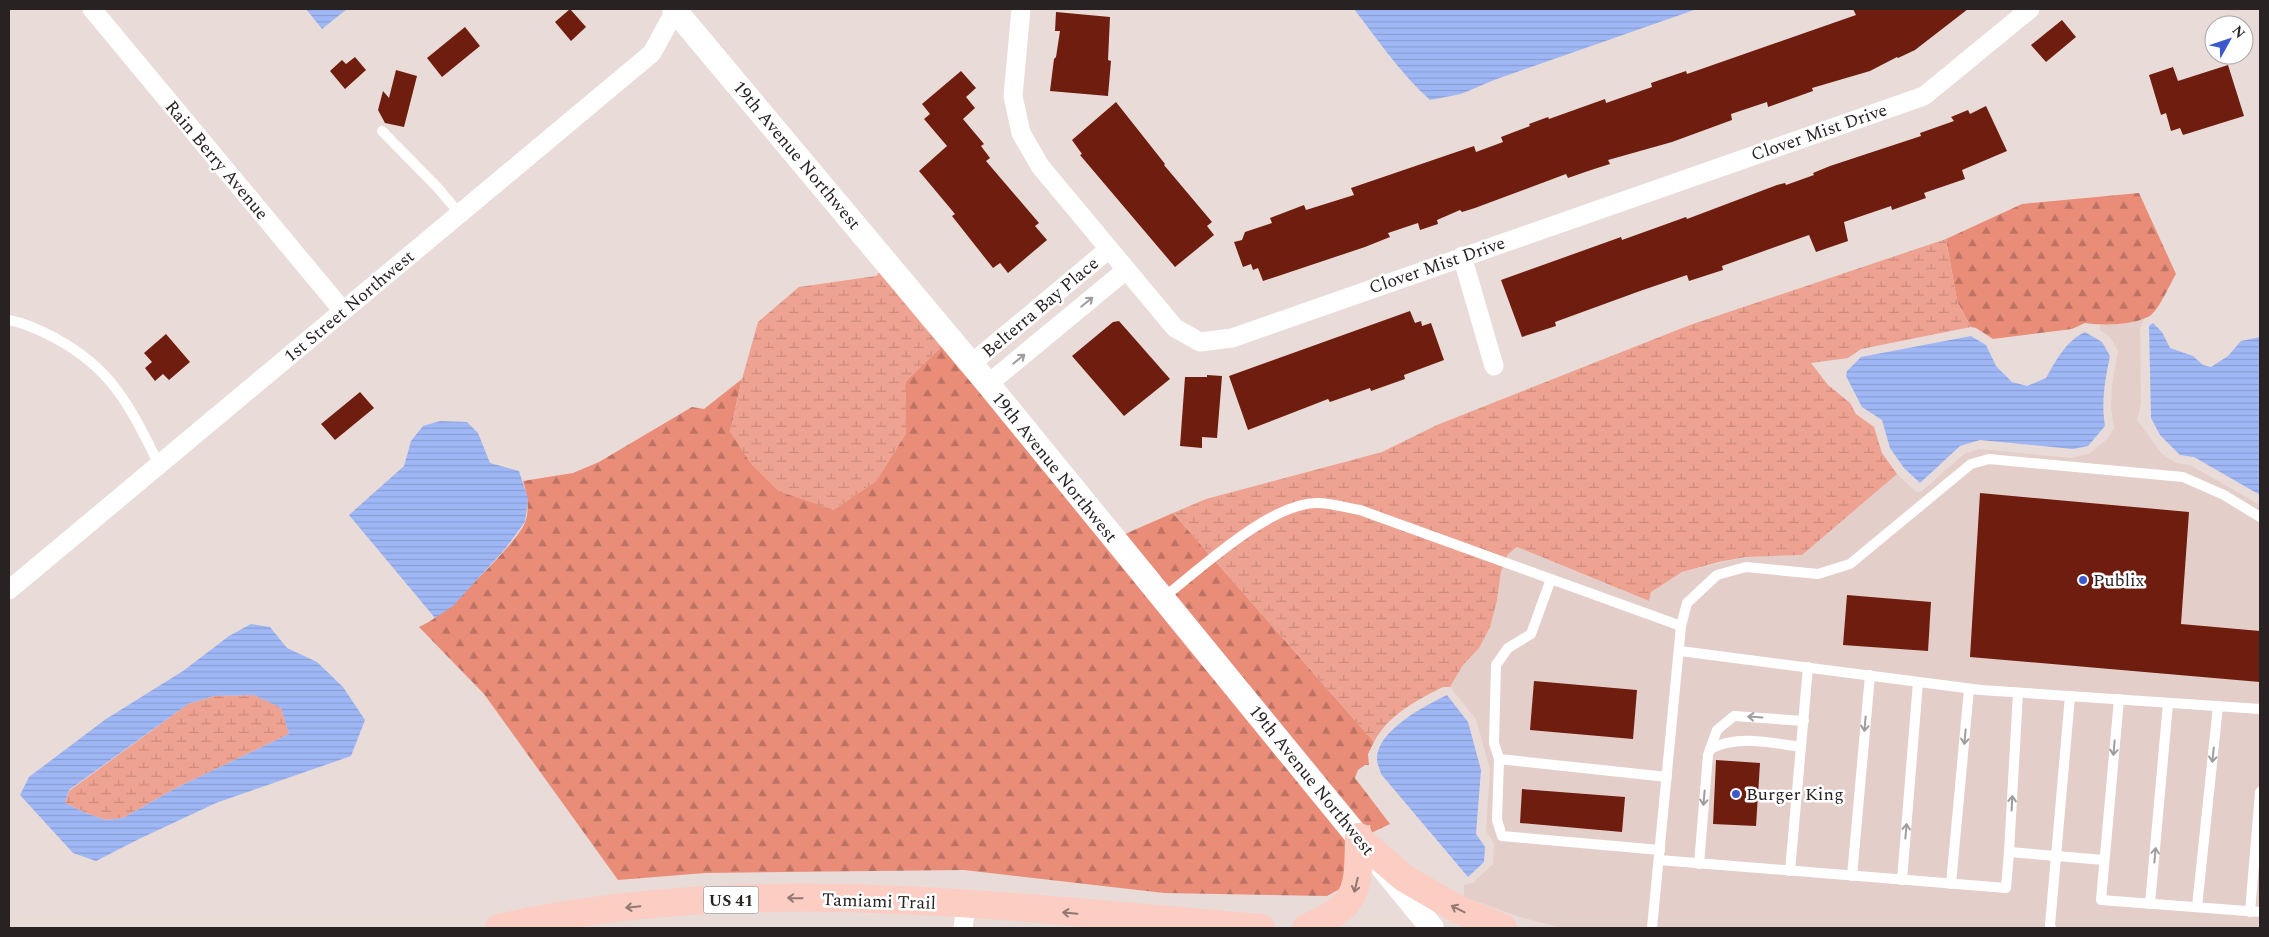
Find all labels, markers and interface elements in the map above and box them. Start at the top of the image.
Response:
north arrow [2204,15,2254,65]
text: N [2227,21,2250,43]
street label: 19th Avenue Northwest [726,75,867,236]
street label: Rain Berry Avenue [158,95,275,226]
street label: Clover Mist Drive [1747,97,1891,168]
street label: Clover Mist Drive [1365,230,1509,301]
street label: 1st Street Northwest [278,244,421,369]
street label: Belterra Bay Place [976,250,1105,364]
one-way arrow [1080,297,1093,308]
one-way arrow [1012,353,1025,364]
street label: 19th Avenue Northwest [985,386,1124,549]
place label: Publix [2093,567,2145,594]
marker: Publix [2077,574,2089,586]
street label: 19th Avenue Northwest [1242,699,1381,862]
one-way arrow [1747,713,1763,722]
one-way arrow [1861,715,1870,731]
one-way arrow [1960,729,1969,745]
one-way arrow [2110,740,2119,756]
one-way arrow [2208,746,2218,762]
place label: Burger King [1746,781,1844,808]
marker: Burger King [1730,788,1742,800]
one-way arrow [1700,789,1709,805]
one-way arrow [2007,795,2016,811]
one-way arrow [1901,824,1910,840]
one-way arrow [2150,847,2160,863]
one-way arrow [1351,877,1360,893]
road number: US 41 [704,886,758,914]
street label: Tamiami Trail [821,886,937,917]
one-way arrow [787,893,803,903]
one-way arrow [625,902,641,912]
one-way arrow [1451,904,1466,913]
one-way arrow [1062,908,1078,918]

